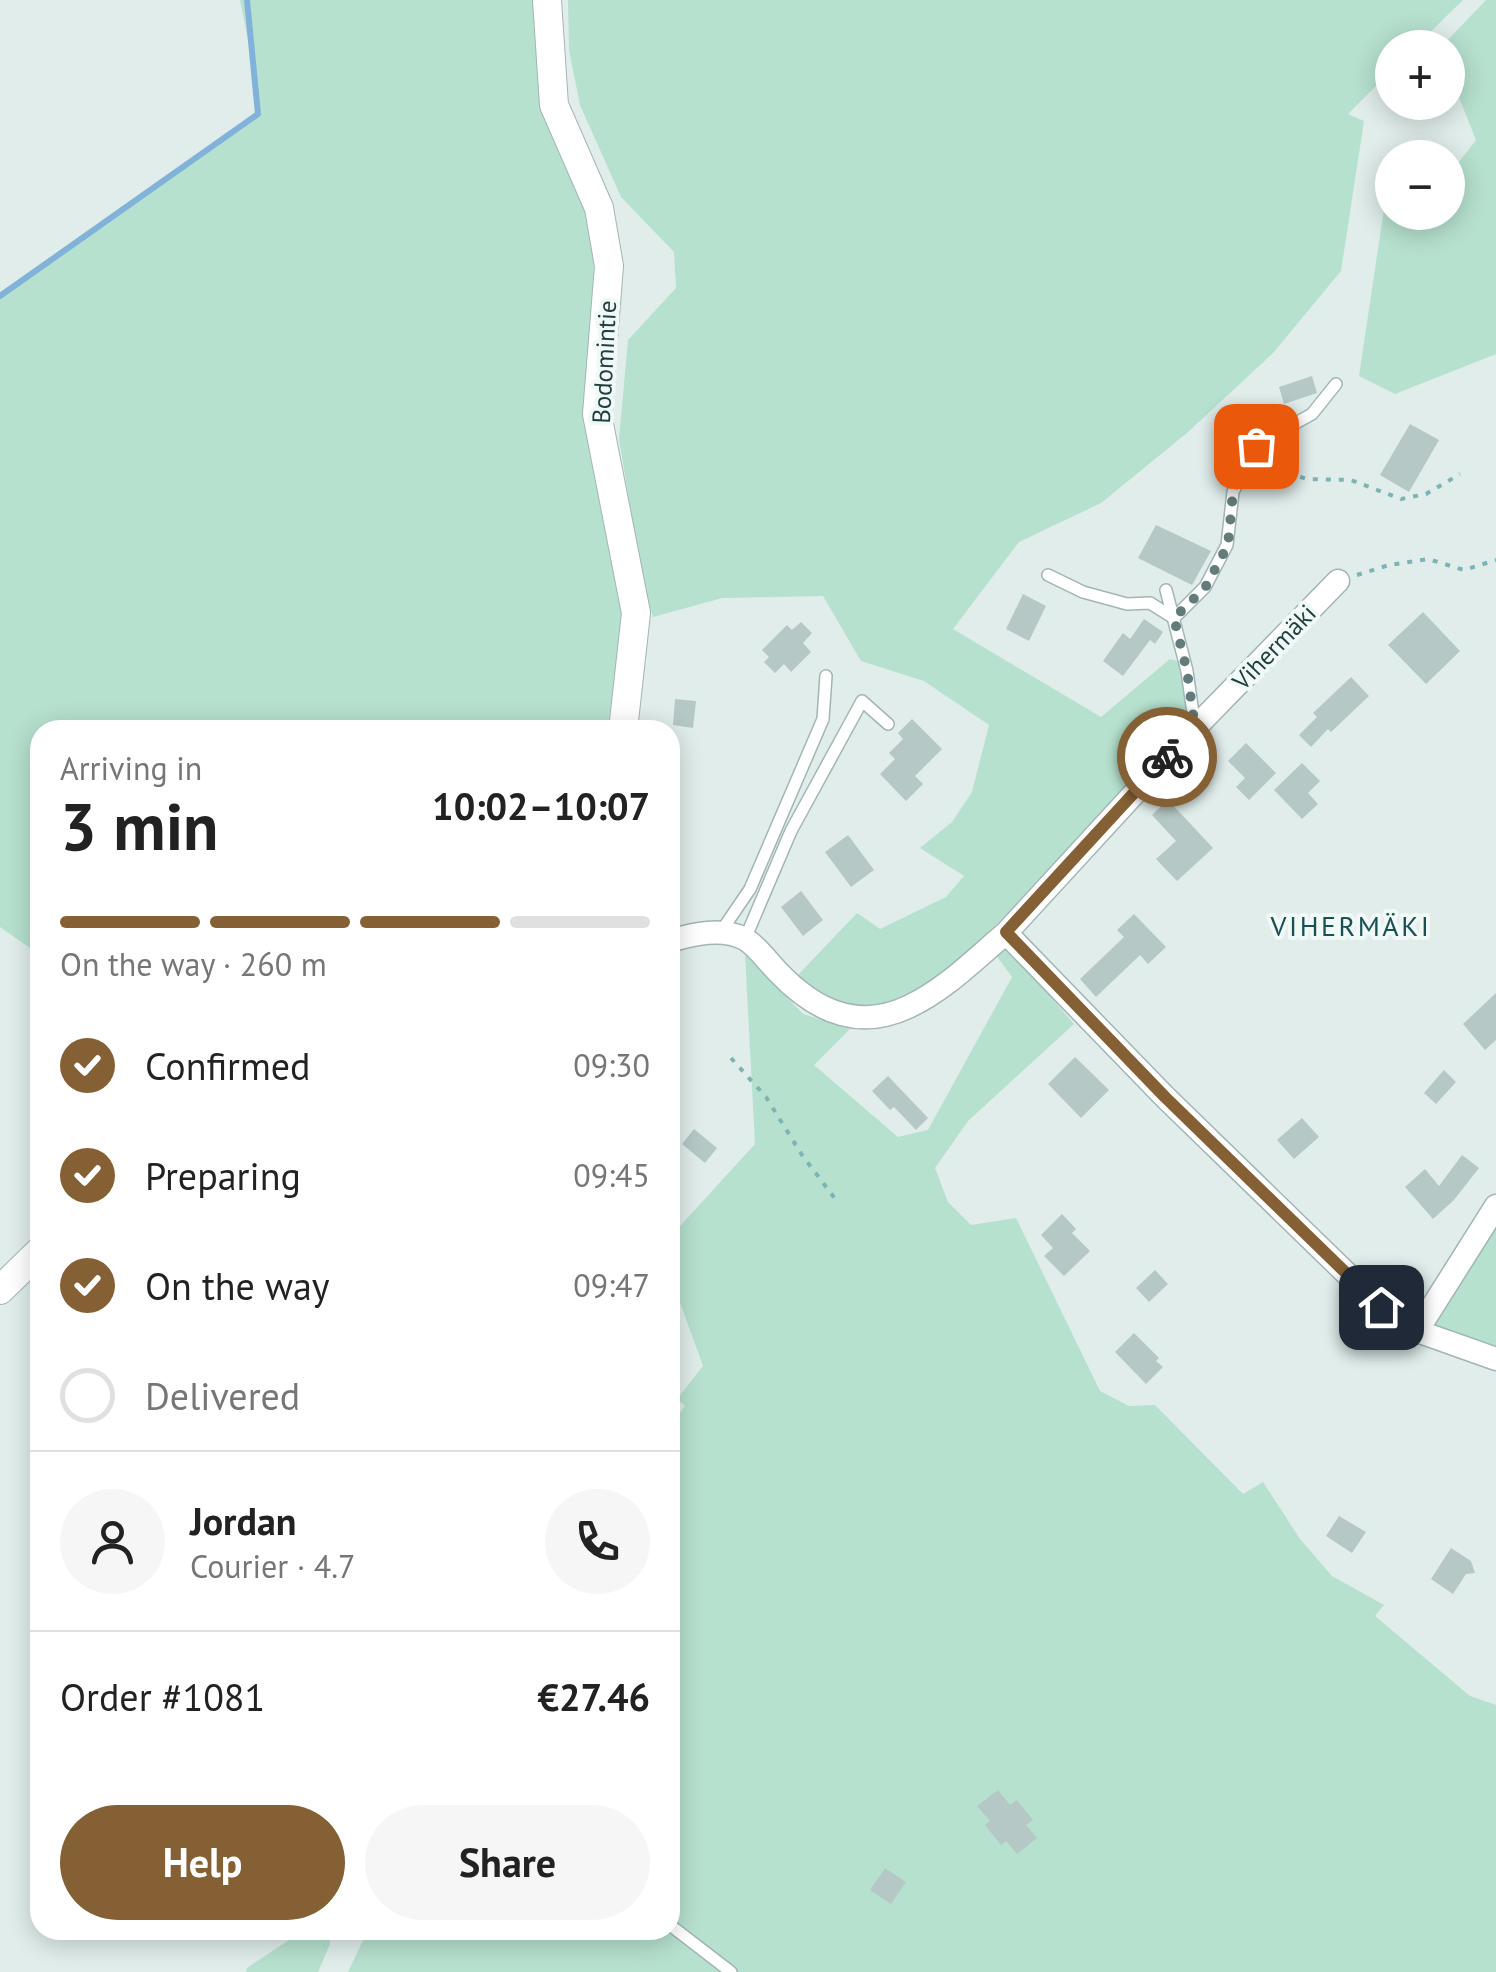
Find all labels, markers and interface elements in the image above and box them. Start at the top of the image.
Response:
map controls [1375,30,1465,230]
button: + [1375,30,1465,120]
button: − [1375,140,1465,230]
street label: Bodomintie [585,300,623,424]
pin [1214,404,1299,489]
icon: bag [1229,419,1284,474]
street label: Vihermäki [1225,597,1323,697]
courier [1117,707,1217,807]
icon: bike [1140,730,1195,785]
text: Arriving in [60,747,202,789]
text: 10:02–10:07 [432,781,650,830]
text: 3 min [60,784,219,868]
district label: VIHERMÄKI [1270,907,1431,944]
text: On the way · 260 m [60,943,327,985]
icon: check [60,1038,115,1093]
text: Confirmed [145,1041,311,1090]
text: 09:30 [573,1044,650,1086]
icon: check [60,1148,115,1203]
text: Preparing [145,1151,301,1200]
text: 09:45 [573,1154,650,1196]
icon: check [60,1258,115,1313]
text: On the way [145,1261,330,1310]
text: 09:47 [573,1264,650,1306]
pin [1339,1265,1424,1350]
icon: home [1354,1280,1409,1335]
text: Delivered [145,1371,300,1420]
button: person [60,1489,165,1594]
button: phone [545,1489,650,1594]
text: Jordan [190,1496,296,1545]
text: Courier · 4.7 [190,1545,356,1587]
text: Order #1081 [60,1672,265,1721]
text: €27.46 [537,1672,650,1721]
button: Help [60,1805,345,1920]
button: Share [365,1805,650,1920]

